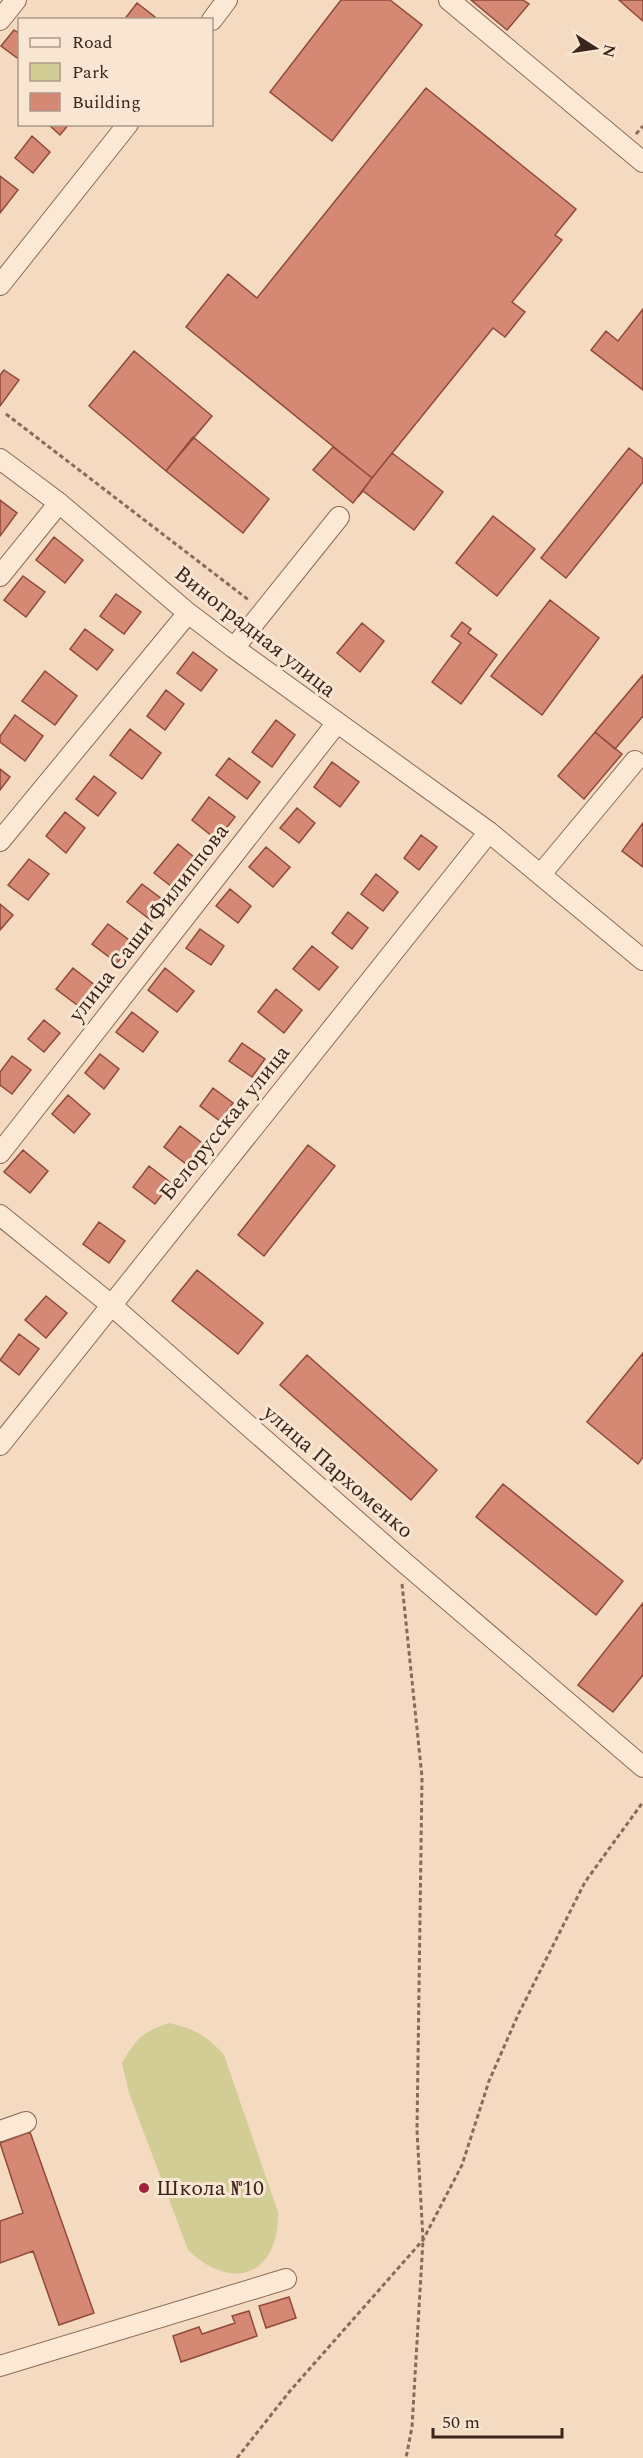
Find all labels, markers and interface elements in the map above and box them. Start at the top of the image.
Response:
legend [18,18,213,126]
north arrow [565,18,625,78]
text: Road [72,29,113,56]
text: N [596,42,622,60]
text: Park [72,59,109,86]
text: Building [72,89,141,116]
street label: Виноградная улица [167,558,343,706]
street label: улица Саши Филиппова [60,816,237,1030]
street label: Белорусская улица [152,1038,299,1208]
street label: улица Пархоменко [255,1396,421,1547]
place label: Школа №10 [156,2172,264,2205]
marker: Школа №10 [137,2181,151,2195]
scale bar [433,2401,562,2439]
text: 50 m [442,2409,480,2436]

